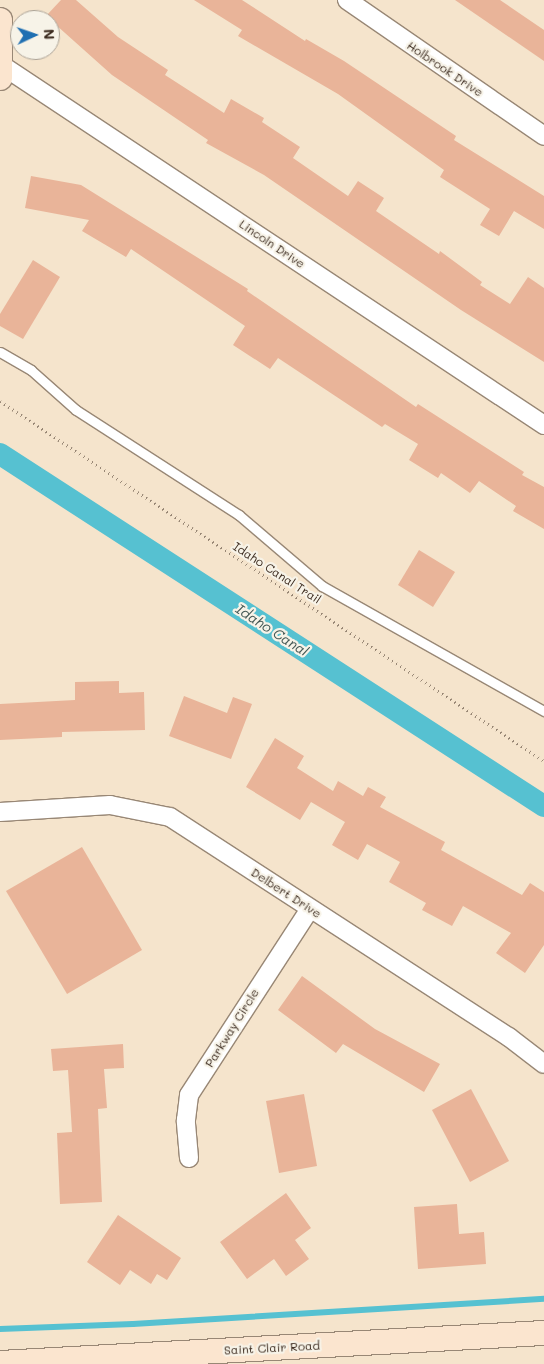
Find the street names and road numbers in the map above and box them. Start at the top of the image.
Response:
street label: Holbrook Drive [404,38,486,100]
street label: Lincoln Drive [236,217,308,271]
street label: Idaho Canal Trail [230,539,324,607]
street label: Delbert Drive [248,865,324,921]
street label: Parkway Circle [202,986,262,1070]
street label: Saint Clair Road [224,1338,320,1358]

